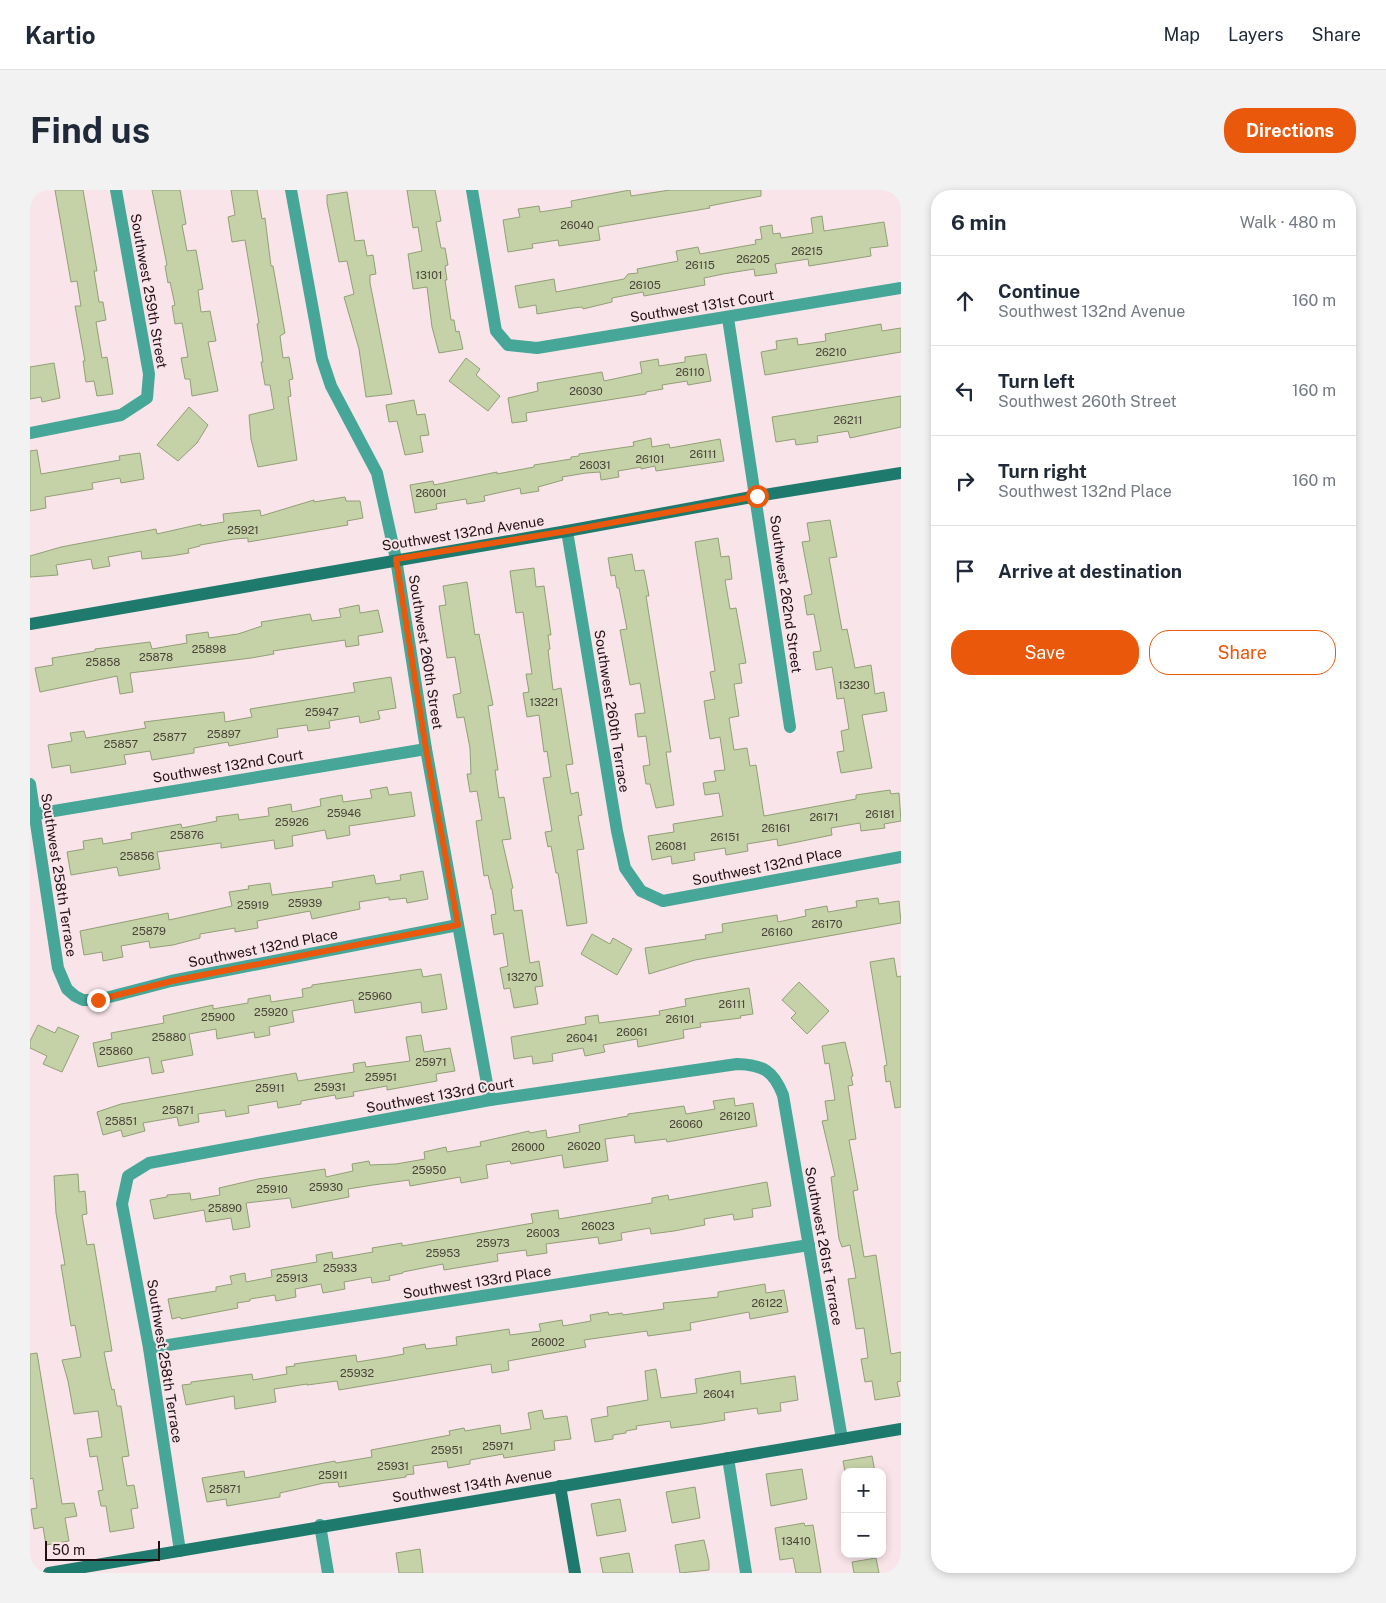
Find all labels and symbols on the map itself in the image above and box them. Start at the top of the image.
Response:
street label: Southwest 259th Street [127,212,171,370]
house number: 26040 [560,219,594,231]
house number: 26215 [791,245,823,257]
house number: 26205 [736,253,770,265]
house number: 26115 [685,259,715,271]
house number: 13101 [415,269,443,281]
house number: 26105 [629,279,661,291]
street label: Southwest 131st Court [629,287,775,325]
house number: 26210 [815,346,847,358]
house number: 26110 [675,366,705,378]
house number: 26030 [569,385,603,397]
house number: 26211 [834,414,862,426]
house number: 26111 [690,448,716,460]
house number: 26101 [635,453,665,465]
house number: 26031 [579,459,611,471]
route start [746,485,769,508]
house number: 26001 [415,487,447,499]
street label: Southwest 132nd Avenue [381,512,545,554]
street label: Southwest 262nd Street [767,514,805,674]
house number: 25921 [227,524,259,536]
street label: Southwest 260th Street [406,573,446,731]
street label: Southwest 260th Terrace [591,628,633,794]
house number: 25898 [192,643,226,655]
house number: 25878 [139,651,173,663]
house number: 25858 [86,656,120,668]
house number: 13230 [838,679,870,691]
house number: 13221 [530,696,559,708]
house number: 25947 [305,706,339,718]
house number: 25897 [207,728,241,740]
house number: 25877 [153,731,187,743]
house number: 25857 [104,738,139,750]
street label: Southwest 132nd Court [152,746,304,786]
street label: Southwest 258th Terrace [38,792,80,958]
house number: 25946 [327,807,361,819]
house number: 26181 [865,808,895,820]
house number: 26171 [809,811,839,823]
house number: 25926 [275,816,309,828]
house number: 26161 [761,822,791,834]
house number: 25876 [170,829,204,841]
house number: 26151 [710,831,740,843]
house number: 26081 [655,840,687,852]
street label: Southwest 132nd Place [691,844,843,888]
house number: 25856 [120,850,154,862]
house number: 25939 [288,897,322,909]
house number: 25919 [237,899,269,911]
house number: 26170 [811,918,843,930]
house number: 25879 [132,925,166,937]
street label: Southwest 132nd Place [187,926,339,970]
house number: 26160 [761,926,793,938]
house number: 13270 [506,971,538,983]
route end [87,989,110,1012]
house number: 25960 [358,990,392,1002]
house number: 26111 [719,998,745,1010]
house number: 25920 [254,1006,288,1018]
house number: 25900 [201,1011,235,1023]
house number: 26101 [665,1013,695,1025]
house number: 26061 [616,1026,648,1038]
house number: 25880 [152,1031,186,1043]
house number: 26041 [566,1032,598,1044]
house number: 25860 [99,1045,133,1057]
house number: 25971 [415,1056,447,1068]
house number: 25951 [365,1071,397,1083]
street label: Southwest 133rd Court [365,1074,515,1116]
house number: 25931 [314,1081,346,1093]
house number: 25911 [255,1082,285,1094]
house number: 25871 [162,1104,194,1116]
house number: 26120 [719,1110,751,1122]
house number: 25851 [105,1115,137,1127]
house number: 26060 [669,1118,703,1130]
house number: 26020 [567,1140,601,1152]
house number: 26000 [511,1141,545,1153]
house number: 25950 [412,1164,446,1176]
street label: Southwest 261st Terrace [802,1165,846,1327]
house number: 25930 [309,1181,343,1193]
house number: 25910 [256,1183,288,1195]
house number: 25890 [208,1202,242,1214]
house number: 26023 [581,1220,615,1232]
house number: 26003 [526,1227,560,1239]
house number: 25973 [476,1237,510,1249]
house number: 25953 [426,1247,460,1259]
house number: 25933 [323,1262,357,1274]
street label: Southwest 133rd Place [402,1262,552,1302]
house number: 25913 [276,1272,308,1284]
street label: Southwest 258th Terrace [144,1278,186,1444]
house number: 26122 [752,1297,783,1309]
house number: 26002 [531,1336,565,1348]
house number: 25932 [340,1367,374,1379]
house number: 26041 [703,1388,735,1400]
house number: 25971 [482,1440,514,1452]
house number: 25951 [431,1444,463,1456]
house number: 25931 [377,1460,409,1472]
street label: Southwest 134th Avenue [391,1464,553,1506]
house number: 25911 [318,1469,348,1481]
house number: 25871 [209,1483,241,1495]
house number: 13410 [781,1535,811,1547]
scale bar [45,1538,160,1561]

